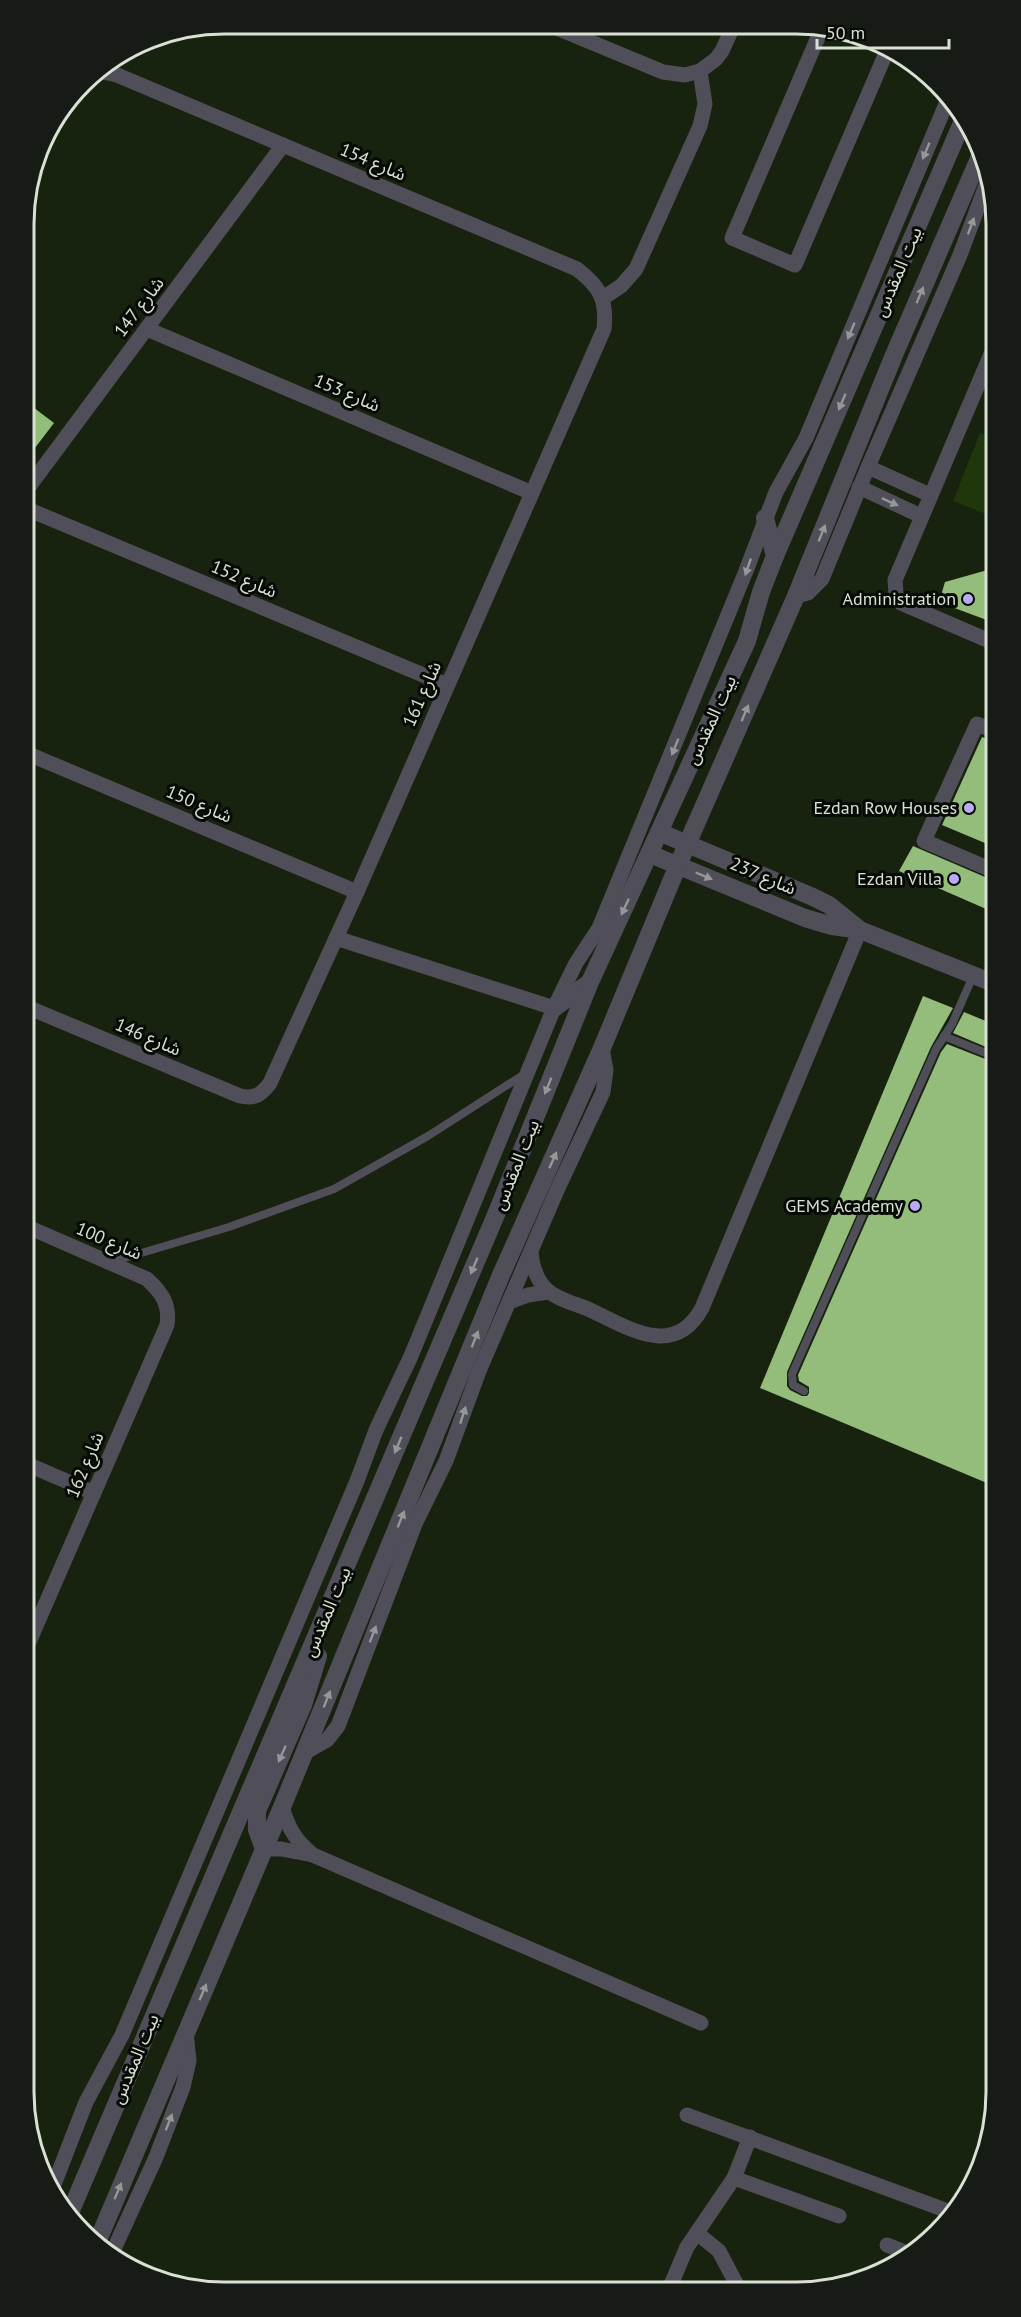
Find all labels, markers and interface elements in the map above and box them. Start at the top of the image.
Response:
scale bar [817,12,949,50]
text: 50 m [826,21,865,44]
street label: شارع 154 [336,137,410,188]
one-way arrow [921,142,931,160]
one-way arrow [966,217,976,235]
street label: بيت المقدس [868,223,927,320]
street label: شارع 147 [109,272,171,343]
one-way arrow [916,286,925,303]
one-way arrow [846,322,855,340]
street label: شارع 153 [310,368,384,419]
one-way arrow [837,393,846,410]
one-way arrow [882,497,899,506]
one-way arrow [818,524,827,542]
street label: شارع 152 [207,554,281,605]
one-way arrow [742,558,752,576]
place label: Administration [843,587,956,610]
marker: Administration [961,592,975,606]
street label: شارع 161 [397,657,449,731]
street label: بيت المقدس [680,672,741,768]
one-way arrow [740,703,750,721]
one-way arrow [670,739,680,757]
street label: شارع 150 [162,779,236,830]
place label: Ezdan Row Houses [813,796,957,819]
marker: Ezdan Row Houses [962,801,976,815]
street label: شارع 237 [726,851,800,902]
place label: Ezdan Villa [857,867,942,890]
one-way arrow [696,871,714,881]
marker: Ezdan Villa [947,872,961,886]
one-way arrow [621,898,630,915]
street label: شارع 146 [111,1012,185,1063]
one-way arrow [543,1077,553,1095]
street label: بيت المقدس [487,1116,544,1213]
one-way arrow [548,1151,557,1168]
place label: GEMS Academy [785,1194,904,1217]
marker: GEMS Academy [908,1199,922,1213]
street label: شارع 100 [72,1216,146,1267]
one-way arrow [469,1257,478,1275]
one-way arrow [470,1329,480,1347]
one-way arrow [459,1406,469,1424]
street label: شارع 162 [60,1428,111,1502]
one-way arrow [393,1437,403,1455]
one-way arrow [397,1510,406,1528]
street label: بيت المقدس [297,1563,356,1660]
one-way arrow [369,1625,379,1643]
one-way arrow [323,1690,332,1708]
one-way arrow [277,1745,286,1763]
one-way arrow [199,1983,208,2001]
street label: بيت المقدس [105,2010,164,2107]
one-way arrow [164,2113,174,2131]
one-way arrow [113,2181,123,2199]

